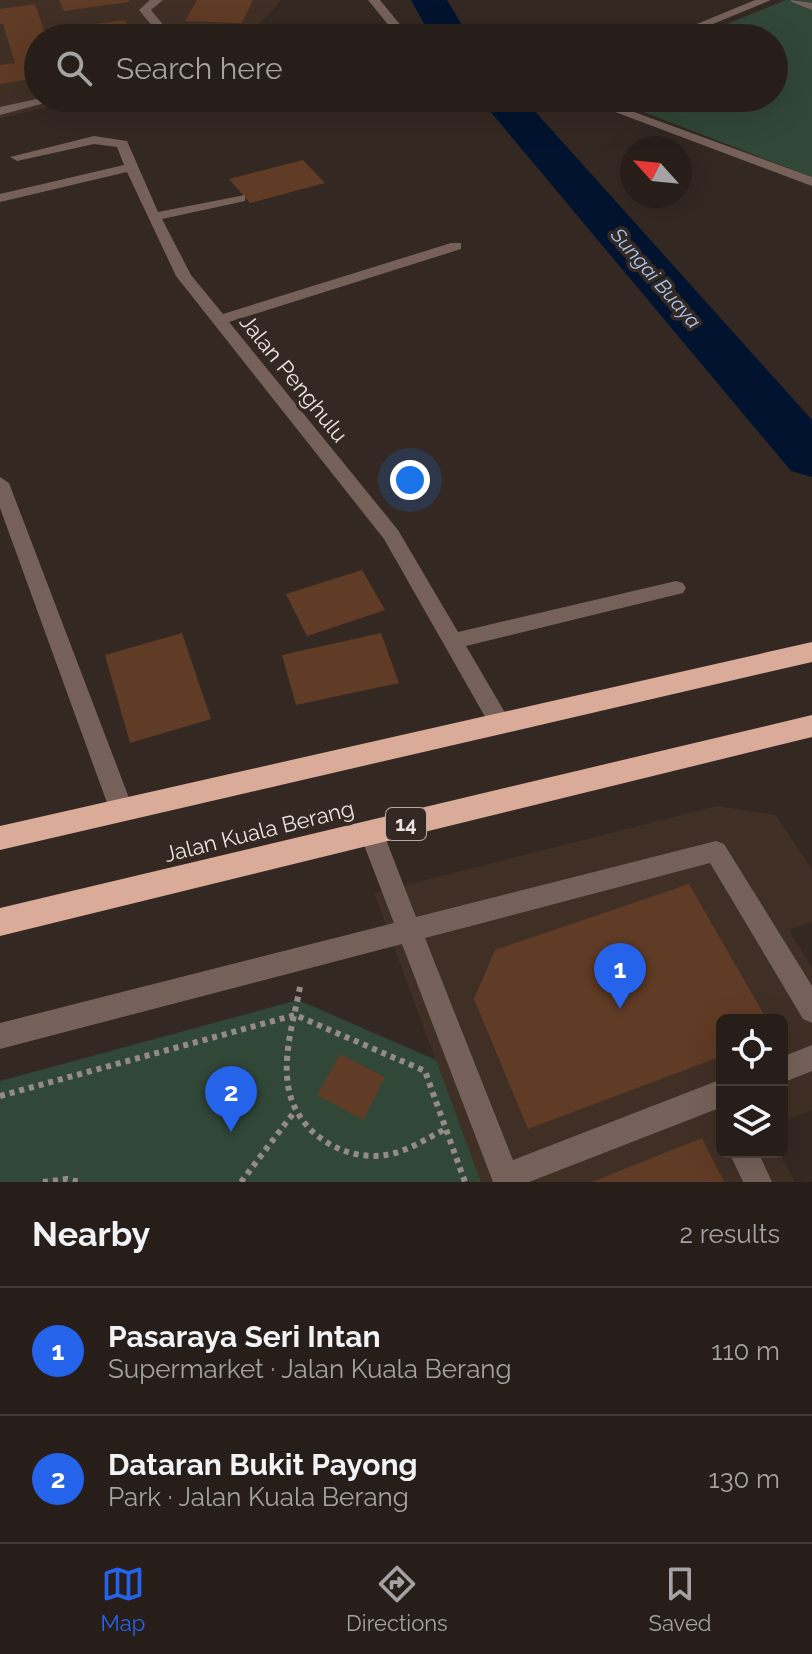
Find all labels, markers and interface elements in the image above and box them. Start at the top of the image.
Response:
search box [24,24,788,112]
icon: search [52,46,96,90]
text: Search here [116,51,283,86]
north arrow [620,136,692,208]
water label: Sungai Buaya [605,222,706,333]
street label: Jalan Penghulu [235,309,353,447]
your location [390,460,430,500]
street label: Jalan Kuala Berang [161,795,357,867]
road number: 14 [386,808,426,840]
pin: 1 [594,943,646,1009]
map controls [716,1014,788,1158]
button: locate [716,1014,788,1086]
pin: 2 [205,1066,257,1132]
button: layers [716,1086,788,1158]
text: Nearby [32,1214,150,1254]
text: 2 results [680,1219,780,1249]
text: Pasaraya Seri Intan [108,1319,381,1354]
text: 1 [52,1336,64,1366]
text: 110 m [711,1336,780,1366]
text: Supermarket · Jalan Kuala Berang [108,1354,512,1384]
text: Dataran Bukit Payong [108,1447,418,1482]
text: 2 [51,1464,65,1494]
text: 130 m [709,1464,780,1494]
text: Park · Jalan Kuala Berang [108,1482,409,1512]
tab: Map [100,1562,145,1636]
tab: Directions [346,1562,448,1636]
tab: Saved [649,1562,712,1636]

